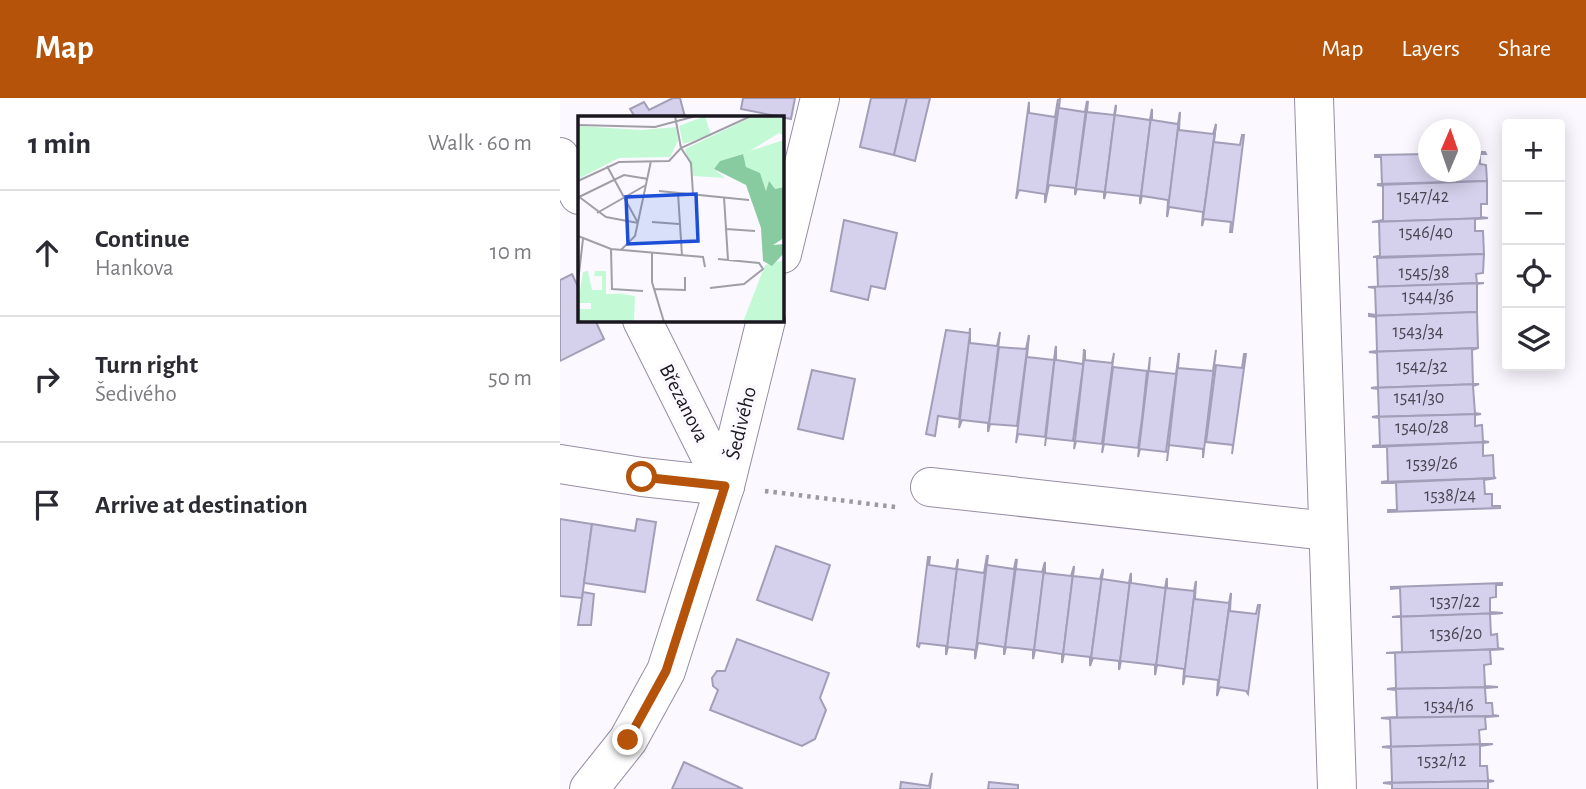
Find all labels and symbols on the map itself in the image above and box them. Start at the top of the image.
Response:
inset map [578,116,784,322]
north arrow [1418,119,1481,182]
house number: 1547/42 [1397,188,1449,206]
house number: 1546/40 [1399,224,1453,242]
house number: 1545/38 [1398,264,1450,282]
house number: 1544/36 [1402,288,1454,306]
house number: 1543/34 [1392,323,1444,341]
house number: 1542/32 [1396,358,1448,376]
street label: Březanova [655,360,713,446]
street label: Šedivého [720,384,760,462]
house number: 1541/30 [1394,389,1444,407]
house number: 1540/28 [1395,419,1449,437]
house number: 1539/26 [1406,455,1458,473]
route start [626,461,657,492]
house number: 1538/24 [1424,487,1476,505]
house number: 1537/22 [1430,593,1480,611]
house number: 1536/20 [1430,625,1482,643]
house number: 1534/16 [1424,697,1474,715]
route end [612,724,643,755]
house number: 1532/12 [1418,752,1466,770]

